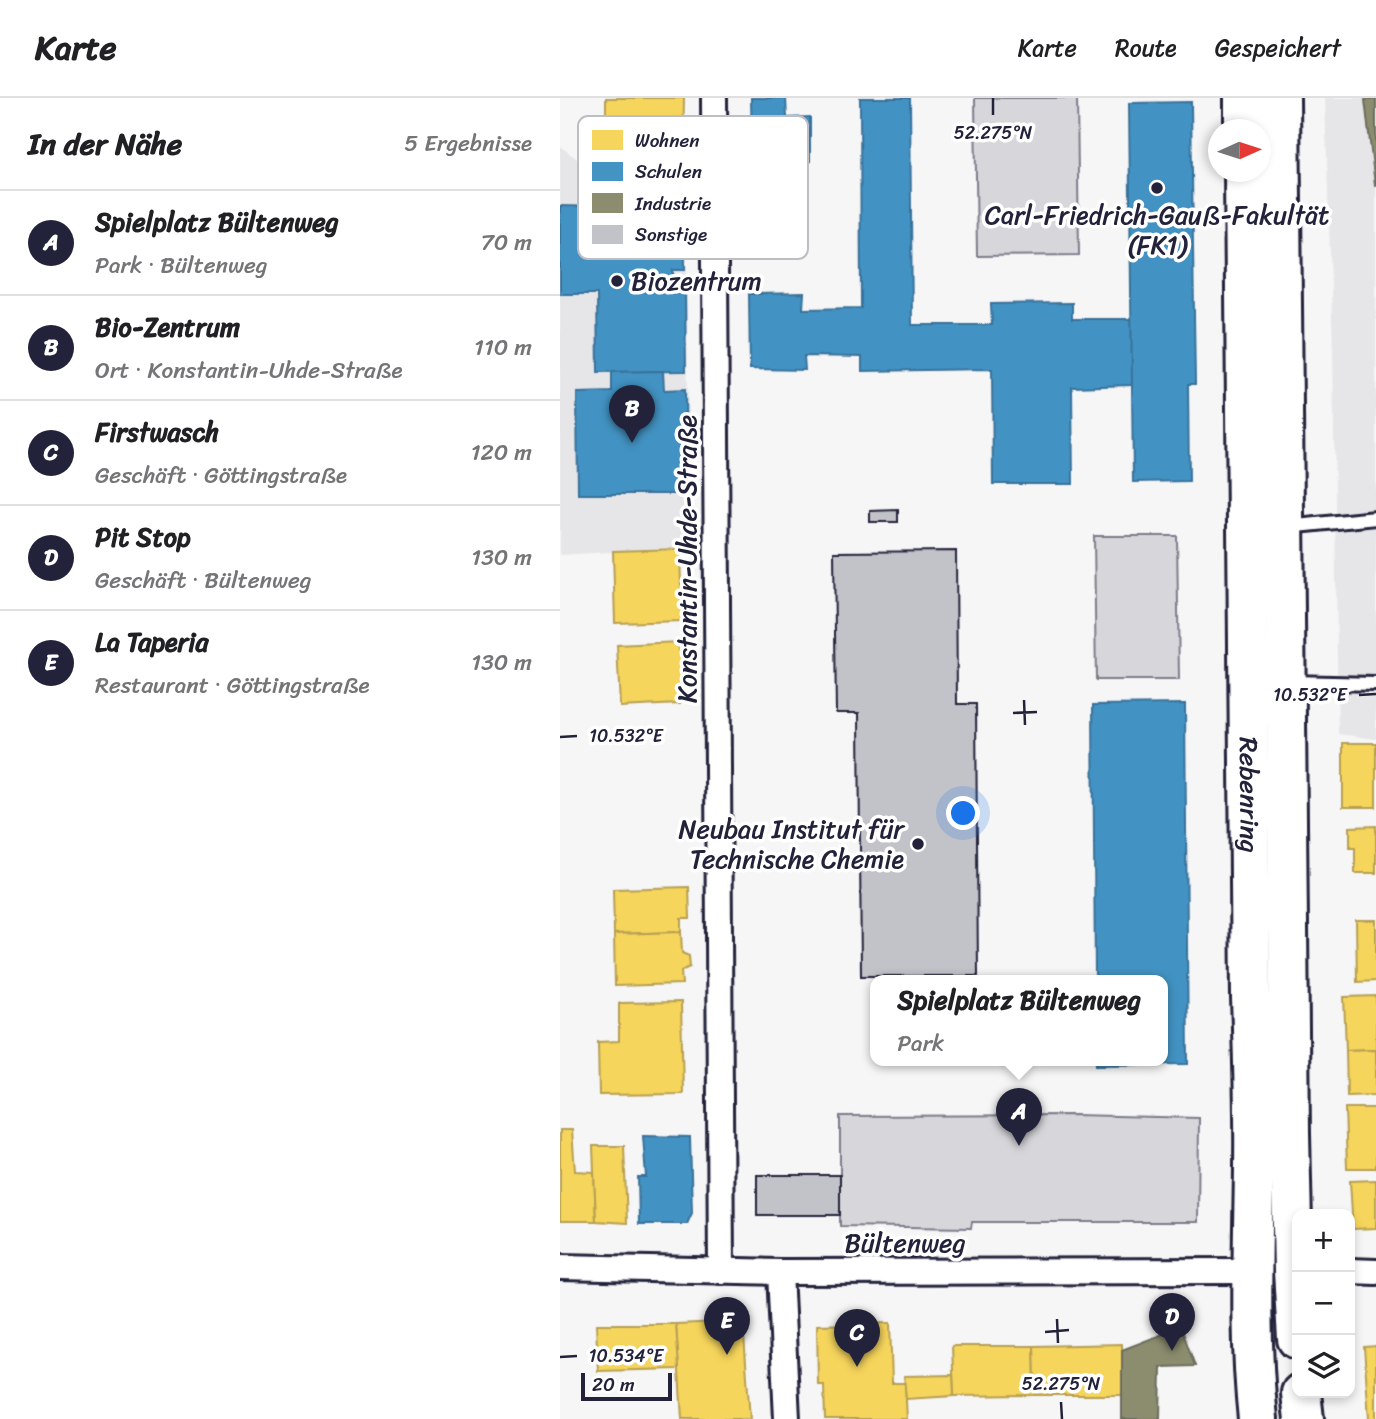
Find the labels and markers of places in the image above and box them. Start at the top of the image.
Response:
marker: Carl-Friedrich-Gauß-Fakultät (FK1) [1149,180,1165,196]
place label: Carl-Friedrich-Gauß-Fakultät (FK1) [985,192,1329,268]
place label: Biozentrum [631,258,762,304]
marker: Biozentrum [609,273,625,289]
pin: B [609,385,655,443]
place label: Neubau Institut für Technische Chemie [679,806,905,882]
marker: Neubau Institut für Technische Chemie [910,836,926,852]
pin: A [996,1088,1042,1146]
pin: D [1149,1293,1195,1351]
pin: E [704,1297,750,1355]
pin: C [834,1309,880,1367]

